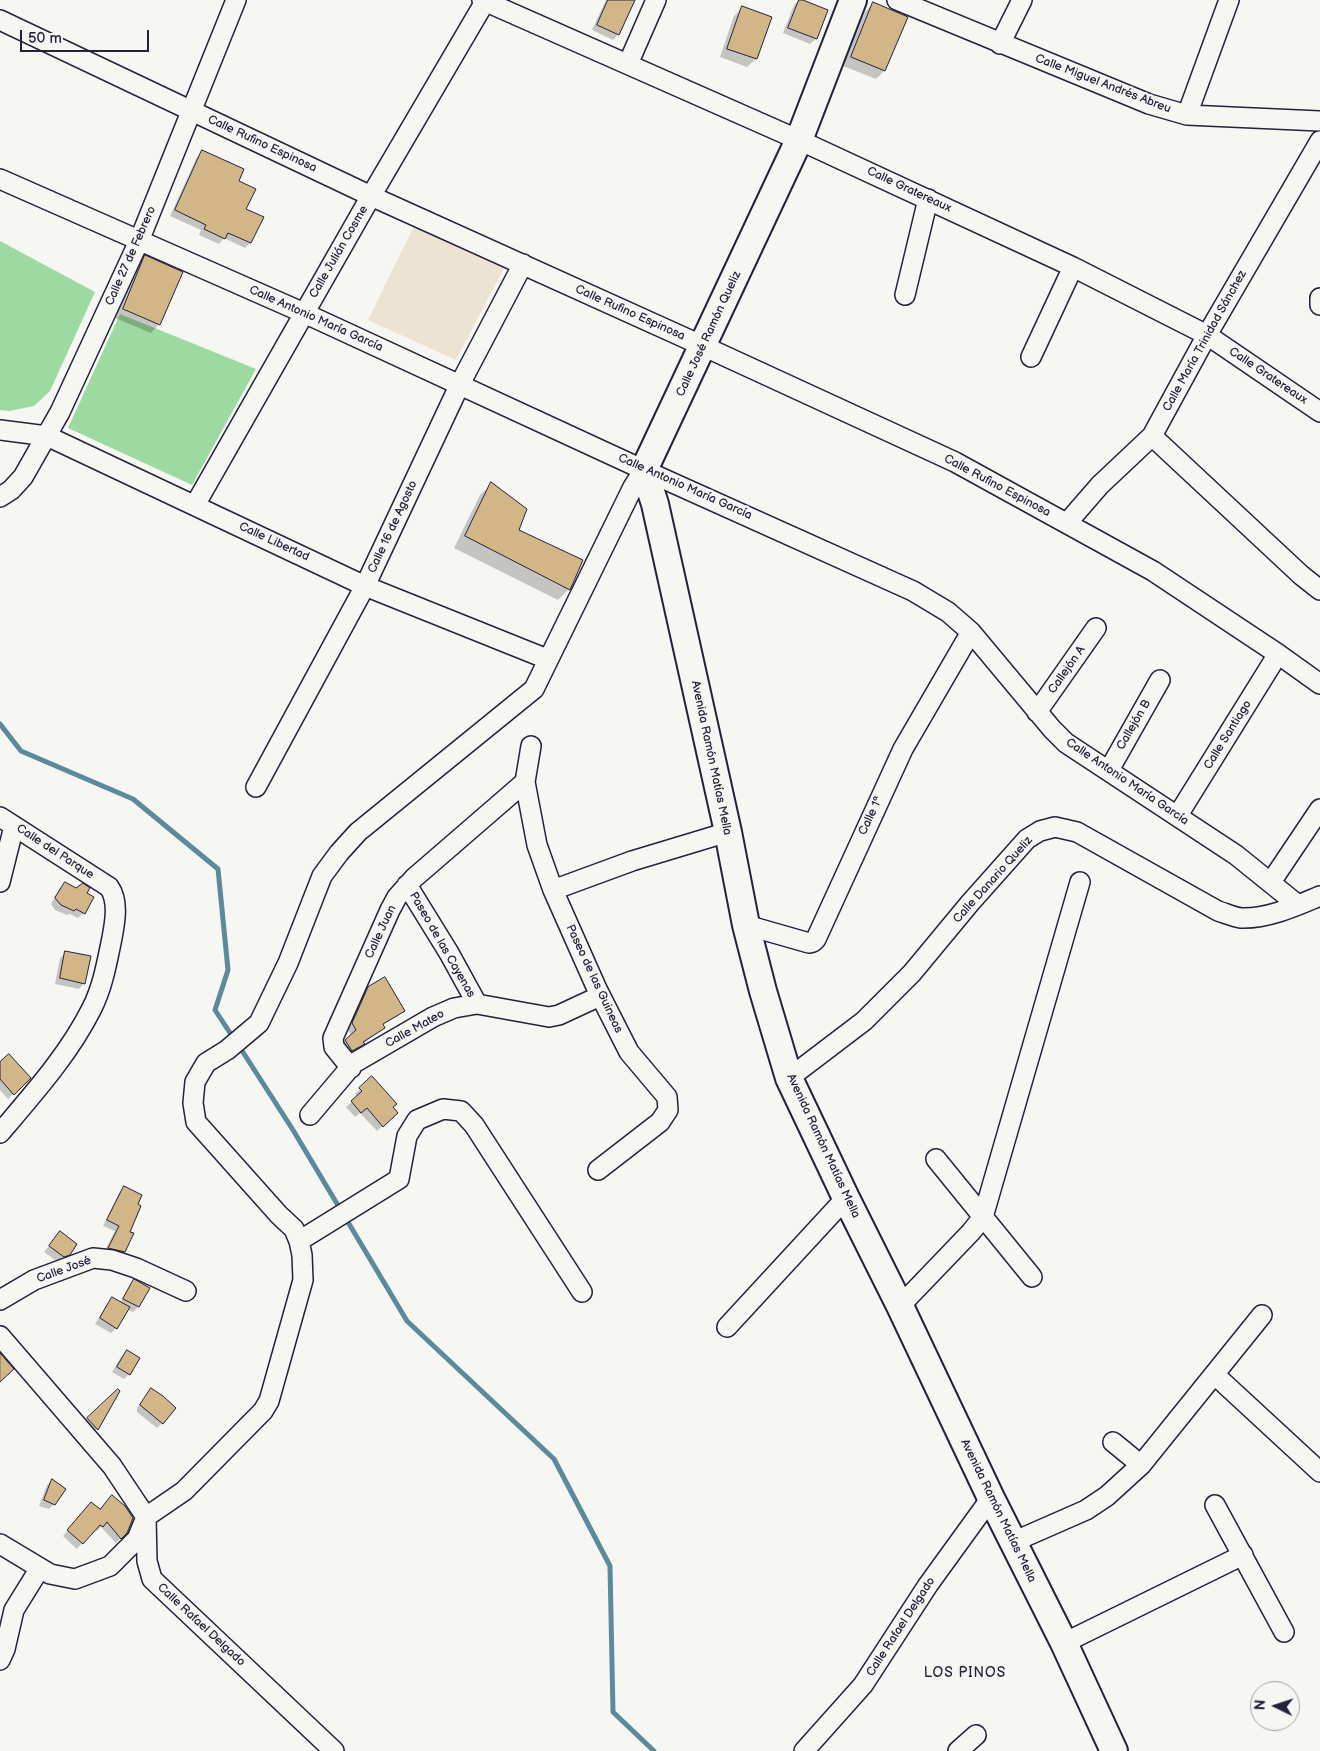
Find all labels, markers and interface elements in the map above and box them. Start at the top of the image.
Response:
scale bar [22,20,151,52]
text: 50 m [28,29,62,48]
street label: Calle Miguel Andrés Abreu [1033,51,1173,117]
street label: Calle Rufino Espinosa [205,112,319,176]
street label: Calle Gratereaux [864,164,954,216]
street label: Calle Julián Cosme [307,203,371,301]
street label: Calle 27 de Febrero [103,204,159,308]
street label: Calle María Trinidad Sánchez [1160,268,1250,414]
street label: Calle José Ramón Queliz [674,269,744,399]
street label: Calle Rufino Espinosa [573,282,687,344]
street label: Calle Antonio María García [247,283,385,355]
street label: Calle Gratereaux [1226,344,1310,408]
street label: Calle Antonio María García [616,451,754,523]
street label: Calle Rufino Espinosa [941,452,1053,520]
street label: Calle 16 de Agosto [365,478,421,576]
street label: Calle Libertad [237,519,311,565]
street label: Callejón A [1045,643,1089,697]
street label: Avenida Ramón Matías Mella [688,679,734,837]
street label: Callejón B [1114,697,1154,753]
street label: Calle Santiago [1201,698,1255,772]
street label: Calle Antonio María García [1063,735,1191,829]
street label: Calle 1ª [856,794,886,838]
street label: Calle del Parque [13,822,97,882]
street label: Calle Danario Queliz [950,834,1036,926]
street label: Paseo de las Cayenas [406,890,478,1000]
street label: Calle Juan [362,903,400,961]
street label: Paseo de las Guineas [563,923,625,1035]
street label: Calle Mateo [383,1007,447,1051]
street label: Avenida Ramón Matías Mella [783,1072,863,1220]
street label: Calle José [35,1253,93,1287]
street label: Avenida Ramón Matías Mella [957,1437,1039,1585]
street label: Calle Rafael Delgado [864,1575,938,1679]
street label: Calle Rafael Delgado [154,1580,248,1670]
district label: LOS PINOS [923,1665,1007,1681]
north arrow [1250,1681,1300,1731]
text: N [1252,1699,1269,1711]

